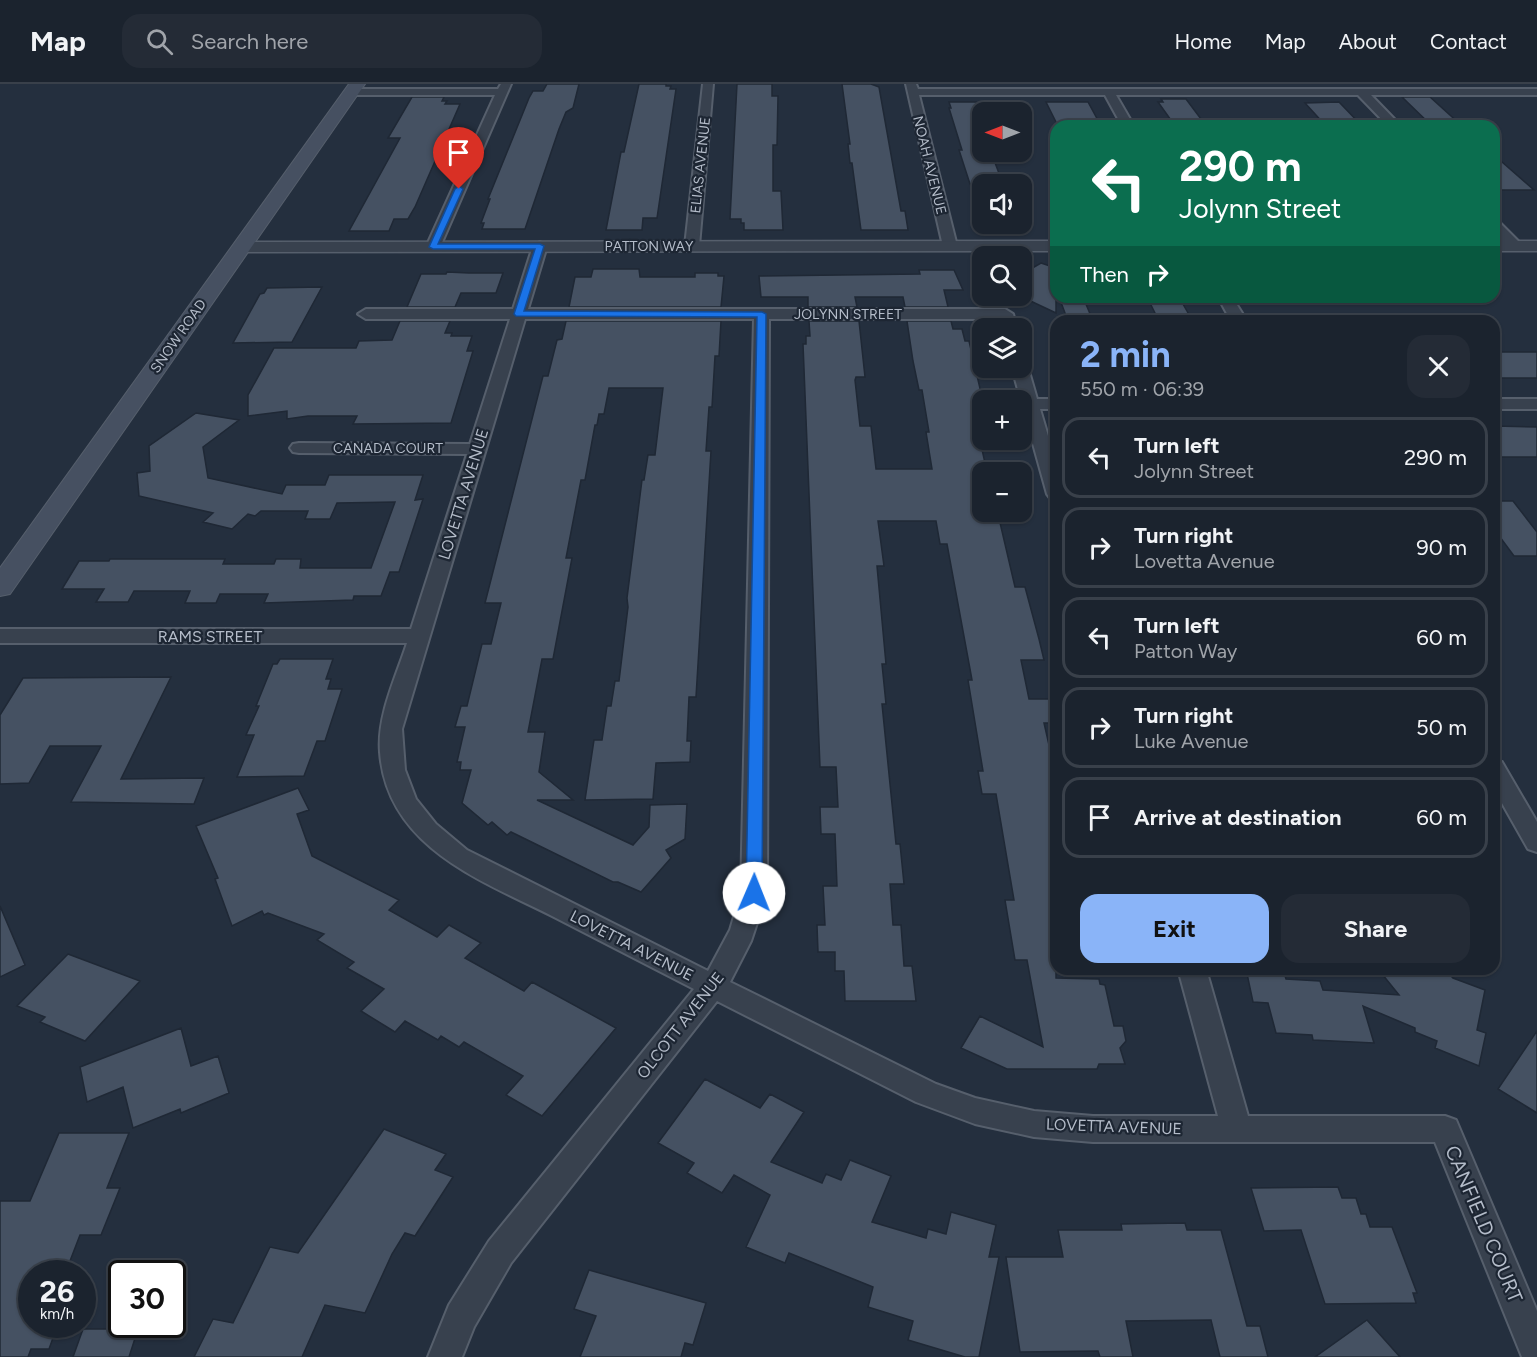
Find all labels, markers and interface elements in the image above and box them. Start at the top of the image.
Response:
search box [122,14,542,68]
text: Map [30,24,86,58]
icon: search [143,25,176,58]
text: Search here [191,28,308,55]
text: Home [1175,29,1232,54]
text: Map [1265,29,1306,54]
text: About [1339,29,1397,54]
text: Contact [1430,29,1507,54]
north arrow [972,102,1032,162]
map controls [972,102,1032,522]
street label: NOAH AVENUE [909,114,950,216]
street label: ELIAS AVENUE [687,116,714,214]
pin [433,127,484,189]
icon: arrive [442,136,475,169]
text: 290 m [1179,141,1302,192]
icon: left [1080,144,1158,222]
button: sound [972,174,1032,234]
text: Jolynn Street [1179,192,1341,225]
street label: PATTON WAY [605,238,694,255]
button: search [972,246,1032,306]
icon: right [1141,258,1174,291]
text: Then [1080,261,1129,288]
street label: SNOW ROAD [147,296,210,376]
street label: JOLYNN STREET [794,306,902,323]
button: layers [972,318,1032,378]
text: 2 min [1080,333,1171,376]
button: close [1407,335,1470,398]
text: 550 m · 06:39 [1080,377,1204,401]
button: + [972,390,1032,450]
street label: LOVETTA AVENUE [435,426,492,562]
text: Turn left [1134,432,1220,459]
street label: CANADA COURT [333,440,443,457]
icon: left [1083,441,1116,474]
text: 290 m [1404,444,1467,471]
text: Jolynn Street [1134,459,1254,483]
button: − [972,462,1032,522]
text: Turn right [1134,522,1233,549]
icon: right [1083,531,1116,564]
text: 90 m [1416,534,1467,561]
text: Lovetta Avenue [1134,549,1275,573]
text: Turn left [1134,612,1220,639]
icon: left [1083,621,1116,654]
text: 60 m [1416,624,1467,651]
street label: RAMS STREET [158,627,262,646]
text: Patton Way [1134,639,1237,663]
text: Turn right [1134,702,1233,729]
icon: right [1083,711,1116,744]
text: 50 m [1416,714,1467,741]
text: Luke Avenue [1134,729,1249,753]
icon: arrive [1083,801,1116,834]
text: Arrive at destination [1134,804,1342,831]
text: 60 m [1416,804,1467,831]
position arrow [722,861,786,925]
button: Exit [1080,894,1269,963]
button: Share [1281,894,1470,963]
street label: LOVETTA AVENUE [567,906,697,985]
street label: OLCOTT AVENUE [633,968,728,1082]
street label: LOVETTA AVENUE [1046,1115,1182,1138]
street label: CANFIELD COURT [1440,1142,1528,1306]
speed limit sign: 30 [108,1260,186,1338]
text: 26 [40,1273,74,1310]
text: km/h [40,1305,74,1323]

